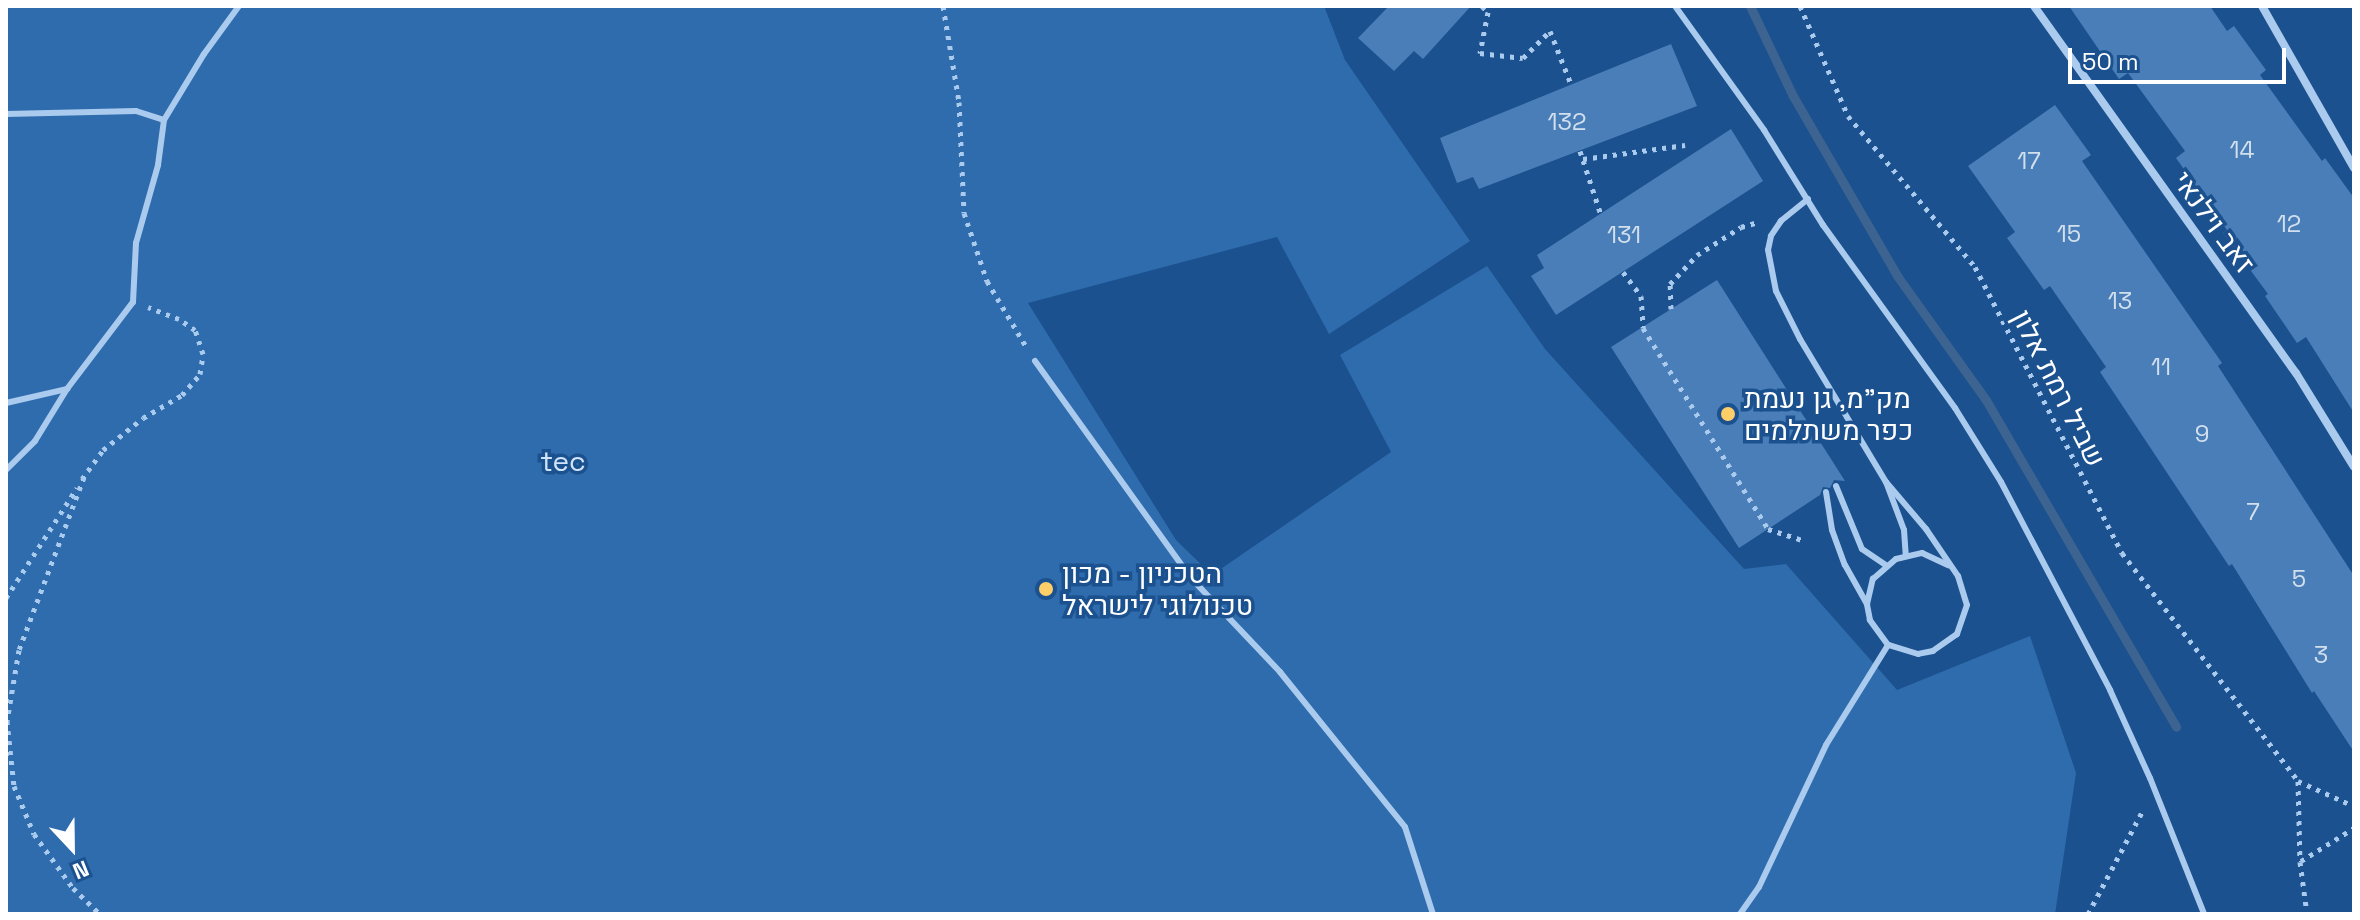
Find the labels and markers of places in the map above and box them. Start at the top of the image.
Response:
place label: מק"מ, גן נעמת כפר משתלמים [1744,381,1913,447]
marker: מק"מ, גן נעמת כפר משתלמים [1719,405,1737,423]
place label: הטכניון - מכון טכנולוגי לישראל [1062,556,1253,622]
marker: הטכניון - מכון טכנולוגי לישראל [1037,580,1055,598]

